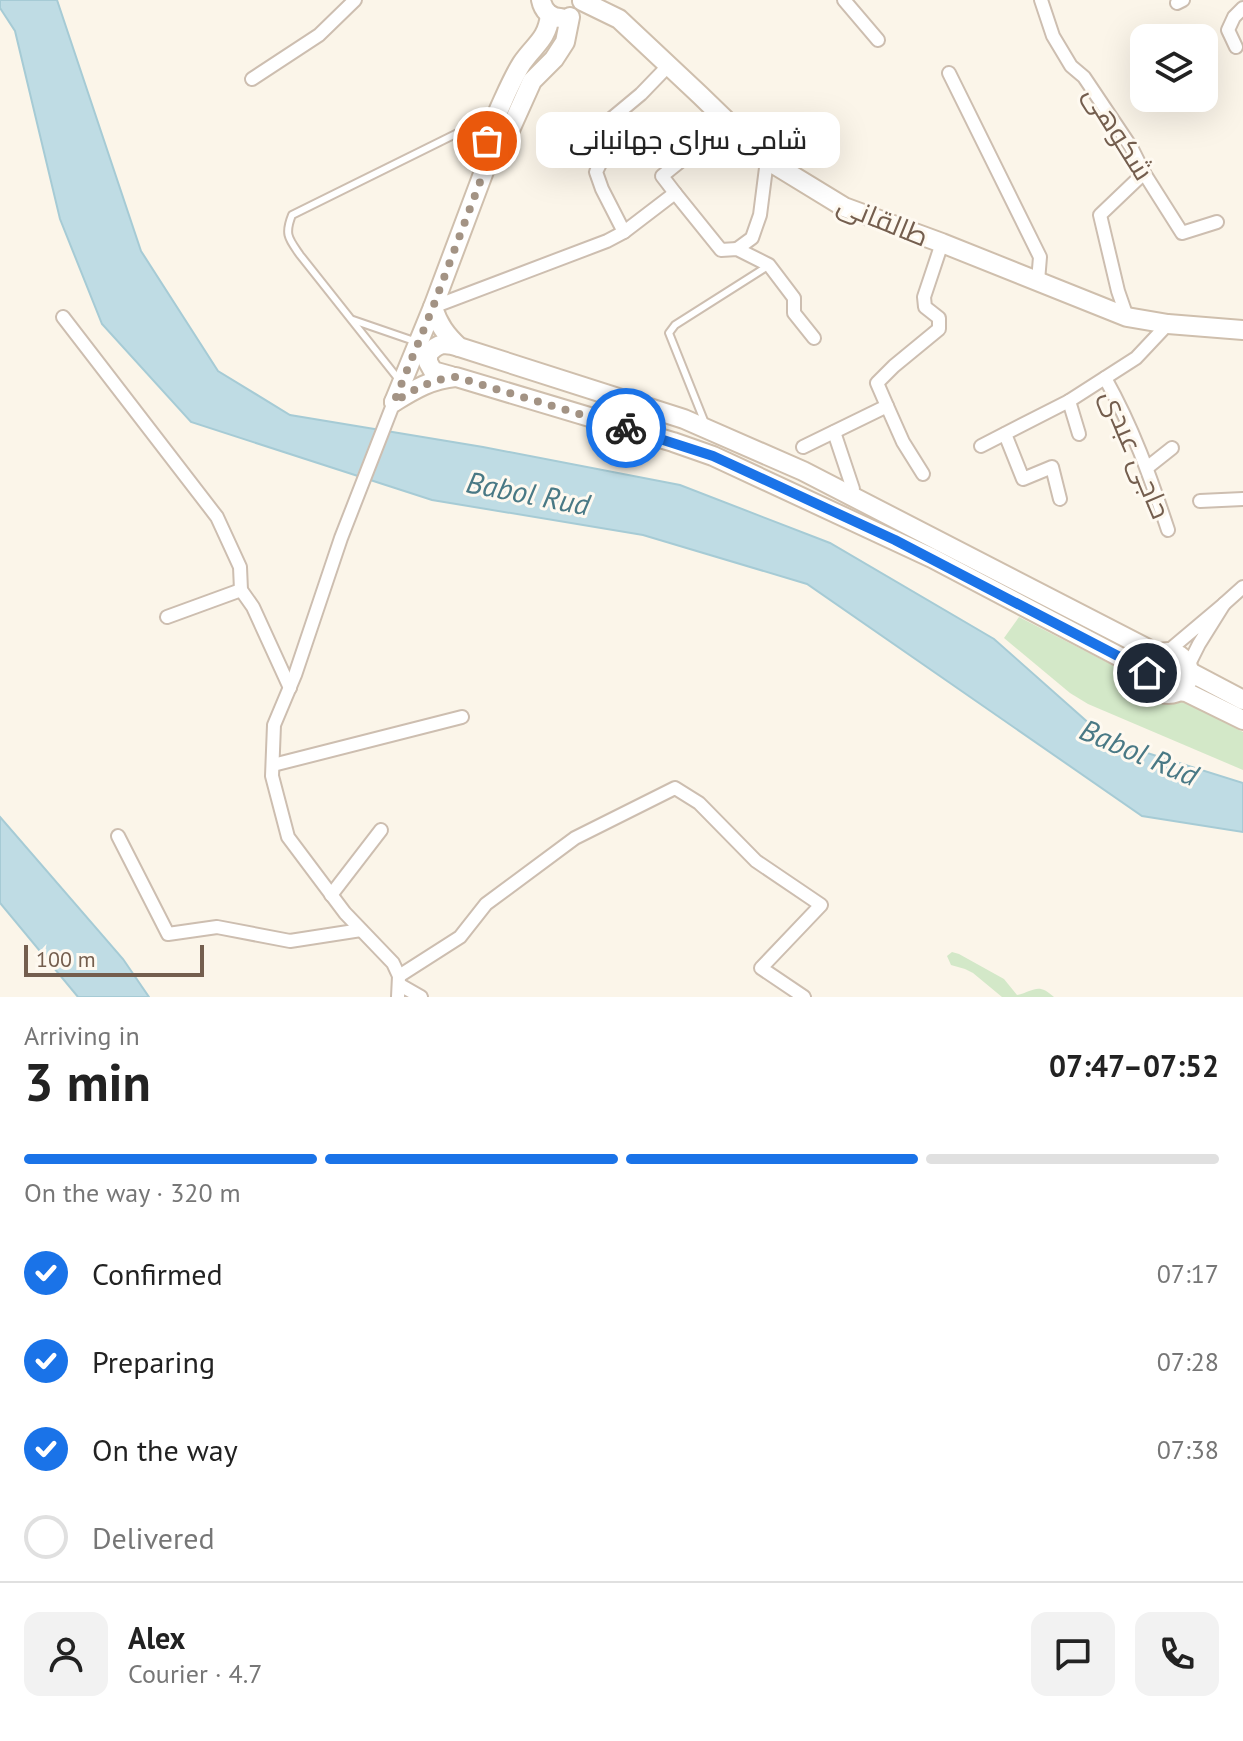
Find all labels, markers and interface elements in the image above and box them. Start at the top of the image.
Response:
map controls [1130,24,1218,112]
button: layers [1130,24,1218,112]
street label: شکوهی [1076,78,1163,187]
pin [453,107,521,175]
callout: شامی سرای جهانبانی [535,113,839,169]
icon: bag [465,119,509,163]
text: شامی سرای جهانبانی [569,123,807,156]
street label: طالقانی [832,185,934,255]
street label: حاجی عبدی [1093,384,1180,524]
courier [586,388,666,468]
icon: bike [604,406,648,450]
water label: Babol Rud [463,461,594,524]
pin [1113,639,1181,707]
icon: home [1125,651,1169,695]
water label: Babol Rud [1074,709,1205,794]
scale bar [24,941,204,977]
text: 100 m [36,945,96,973]
text: Arriving in [24,1019,140,1052]
text: 07:47–07:52 [1049,1046,1219,1085]
text: 3 min [24,1048,151,1115]
text: On the way · 320 m [24,1176,241,1209]
icon: check [24,1251,68,1295]
text: Confirmed [92,1254,223,1293]
text: 07:17 [1157,1257,1219,1290]
icon: check [24,1339,68,1383]
text: Preparing [92,1342,215,1381]
text: 07:28 [1157,1345,1219,1378]
icon: check [24,1427,68,1471]
text: On the way [92,1430,238,1469]
text: 07:38 [1157,1433,1219,1466]
text: Delivered [92,1518,215,1557]
button: person [24,1612,108,1696]
button: chat [1031,1612,1115,1696]
button: phone [1135,1612,1219,1696]
text: Alex [128,1618,185,1657]
text: Courier · 4.7 [128,1657,262,1690]

